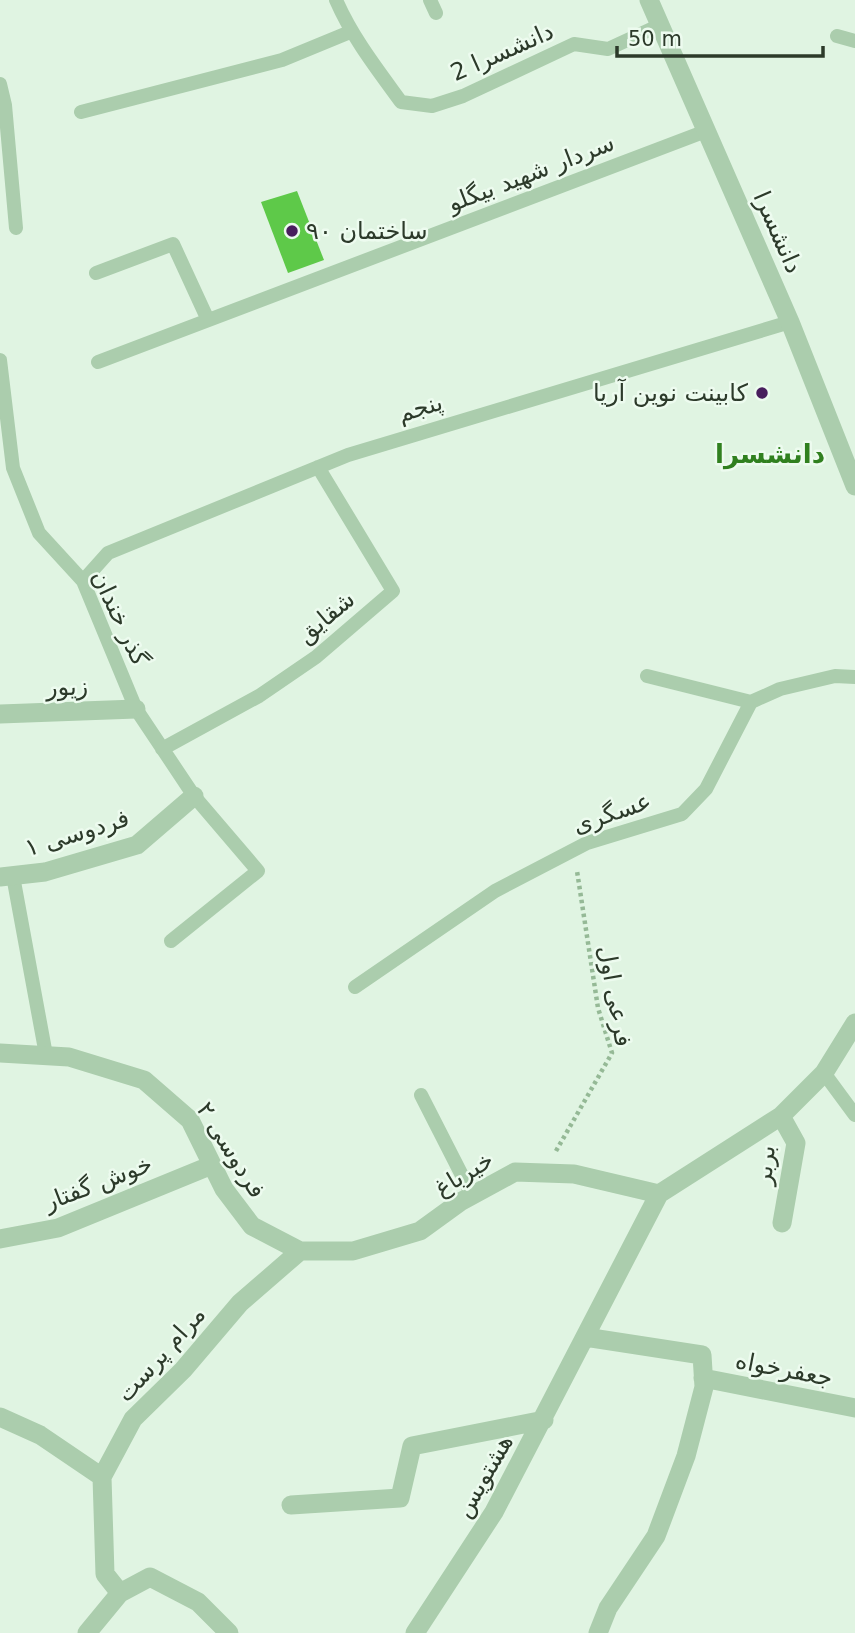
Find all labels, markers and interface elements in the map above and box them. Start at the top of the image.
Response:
scale bar [617,14,824,58]
street label: دانشسرا 2 [446,17,558,87]
text: 50 m [628,27,682,51]
street label: سردار شهید بیگلو [443,128,618,218]
street label: دانشسرا [748,187,808,277]
place label: ساختمان ۹۰ [306,217,428,245]
marker: ساختمان ۹۰ [284,223,300,239]
place label: کابینت نوین آریا [593,378,749,407]
marker: کابینت نوین آریا [754,385,770,401]
street label: پنجم [394,388,446,428]
district label: دانشسرا [715,439,825,470]
street label: گذر خندان [86,566,155,671]
street label: شقایق [292,585,360,649]
street label: زیور [44,672,89,702]
street label: عسگری [569,787,655,839]
street label: فردوسی ۱ [21,804,133,862]
street label: فرعی اول [592,943,638,1049]
street label: فردوسی ۲ [191,1097,271,1203]
street label: بربر [749,1144,781,1187]
street label: خیرباغ [430,1146,498,1202]
street label: خوش گفتار [39,1150,156,1217]
street label: مرام پرست [111,1300,211,1408]
street label: جعفرخواه [733,1346,835,1392]
street label: هشتویس [449,1430,519,1522]

